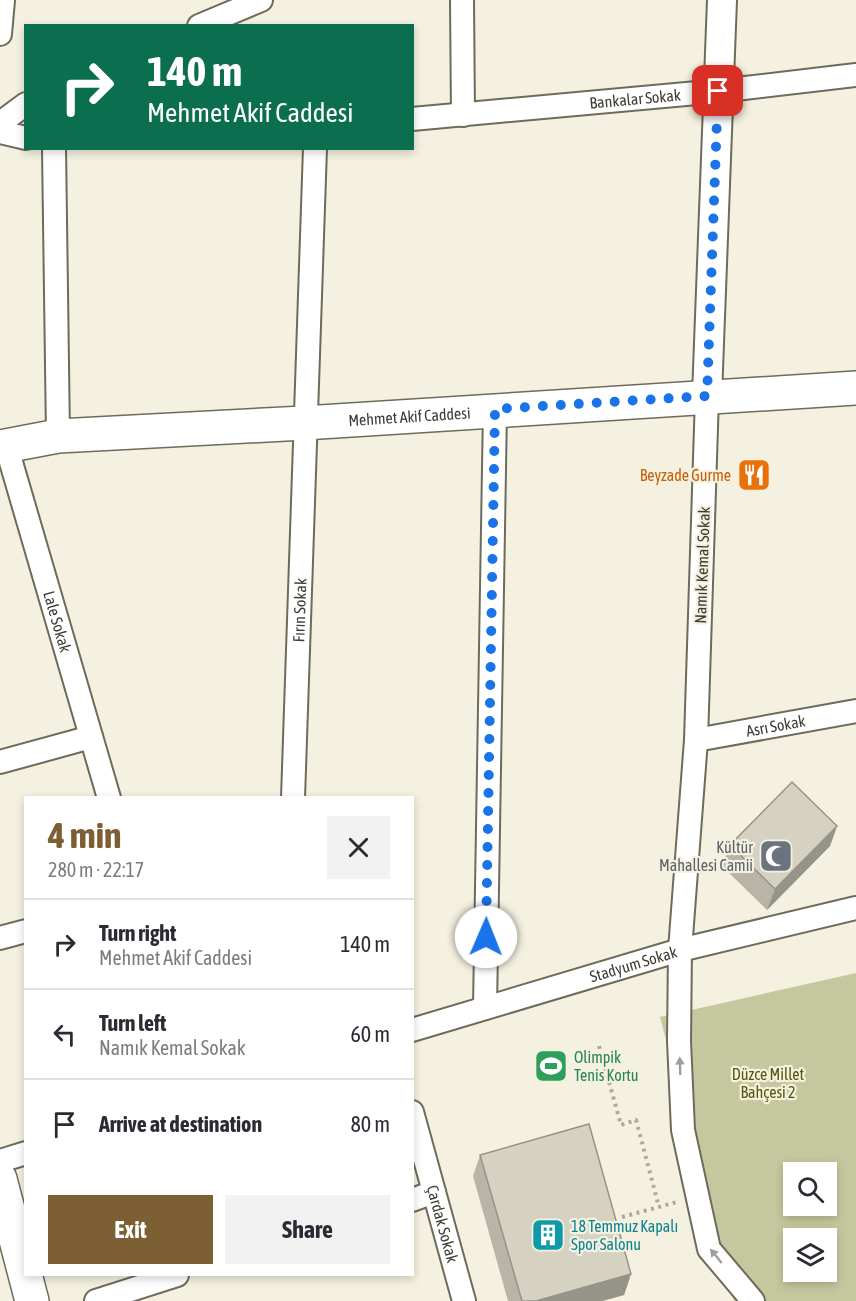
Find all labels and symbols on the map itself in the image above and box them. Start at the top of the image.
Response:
pin [692,65,743,116]
street label: Bankalar Sokak [589,86,682,112]
street label: Mehmet Akif Caddesi [348,403,471,429]
restaurant icon: Beyzade Gurme [736,457,772,493]
place label: Beyzade Gurme [640,466,731,485]
street label: Namık Kemal Sokak [691,506,713,624]
street label: Fırın Sokak [289,578,309,643]
street label: Lale Sokak [40,589,75,654]
street label: Asrı Sokak [745,711,807,740]
place label: Kültür Mahallesi Camii [659,838,753,874]
mosque icon: Kültür Mahallesi Camii [758,838,794,874]
position arrow [454,905,518,969]
street label: Stadyum Sokak [588,942,679,985]
sports icon: Olimpik Tenis Kortu [533,1048,569,1084]
place label: Olimpik Tenis Kortu [574,1048,639,1084]
one-way arrow [676,1057,685,1076]
park label: Düzce Millet Bahçesi 2 [732,1065,805,1102]
street label: Çardak Sokak [423,1183,462,1265]
building icon: 18 Temmuz Kapalı Spor Salonu [530,1217,566,1253]
place label: 18 Temmuz Kapalı Spor Salonu [571,1217,678,1254]
one-way arrow [709,1248,722,1264]

